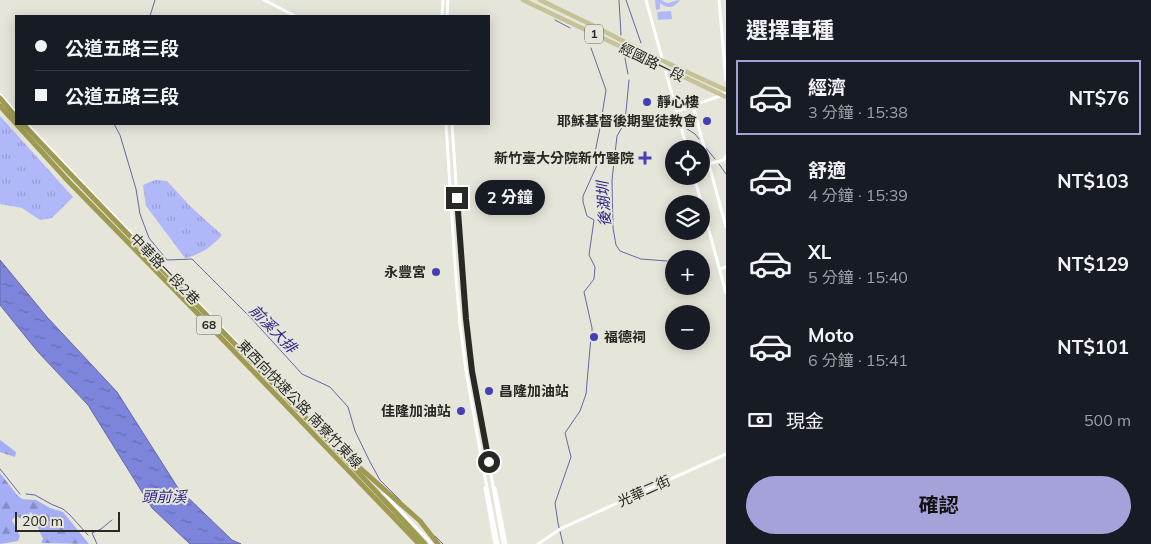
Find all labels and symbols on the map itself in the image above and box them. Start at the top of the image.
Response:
road number: 1 [585,24,603,44]
street label: 經國路一段 [617,39,687,85]
place label: 靜心樓 [657,93,699,111]
marker: 靜心樓 [641,96,653,108]
place label: 耶穌基督後期聖徒教會 [557,112,697,130]
marker: 耶穌基督後期聖徒教會 [701,115,713,127]
place label: 新竹臺大分院新竹醫院 [494,149,634,167]
marker: 新竹臺大分院新竹醫院 [638,151,652,165]
water label: 後湖圳 [593,179,614,227]
callout: 2 分鐘 [474,180,544,216]
route end [446,187,468,209]
street label: 中華路一段2巷 [126,230,204,308]
place label: 永豐宮 [384,263,426,281]
marker: 永豐宮 [430,266,442,278]
water label: 前溪大排 [246,300,302,358]
road number: 68 [196,316,222,334]
place label: 福德祠 [604,328,646,346]
marker: 福德祠 [588,331,600,343]
street label: 東西向快速公路 南寮竹東線 [234,336,366,472]
place label: 昌隆加油站 [499,382,569,400]
marker: 昌隆加油站 [483,385,495,397]
place label: 佳隆加油站 [381,402,451,420]
marker: 佳隆加油站 [455,405,467,417]
route start [478,451,500,473]
street label: 光華二街 [615,471,673,511]
water label: 頭前溪 [141,487,188,506]
scale bar [15,509,120,532]

